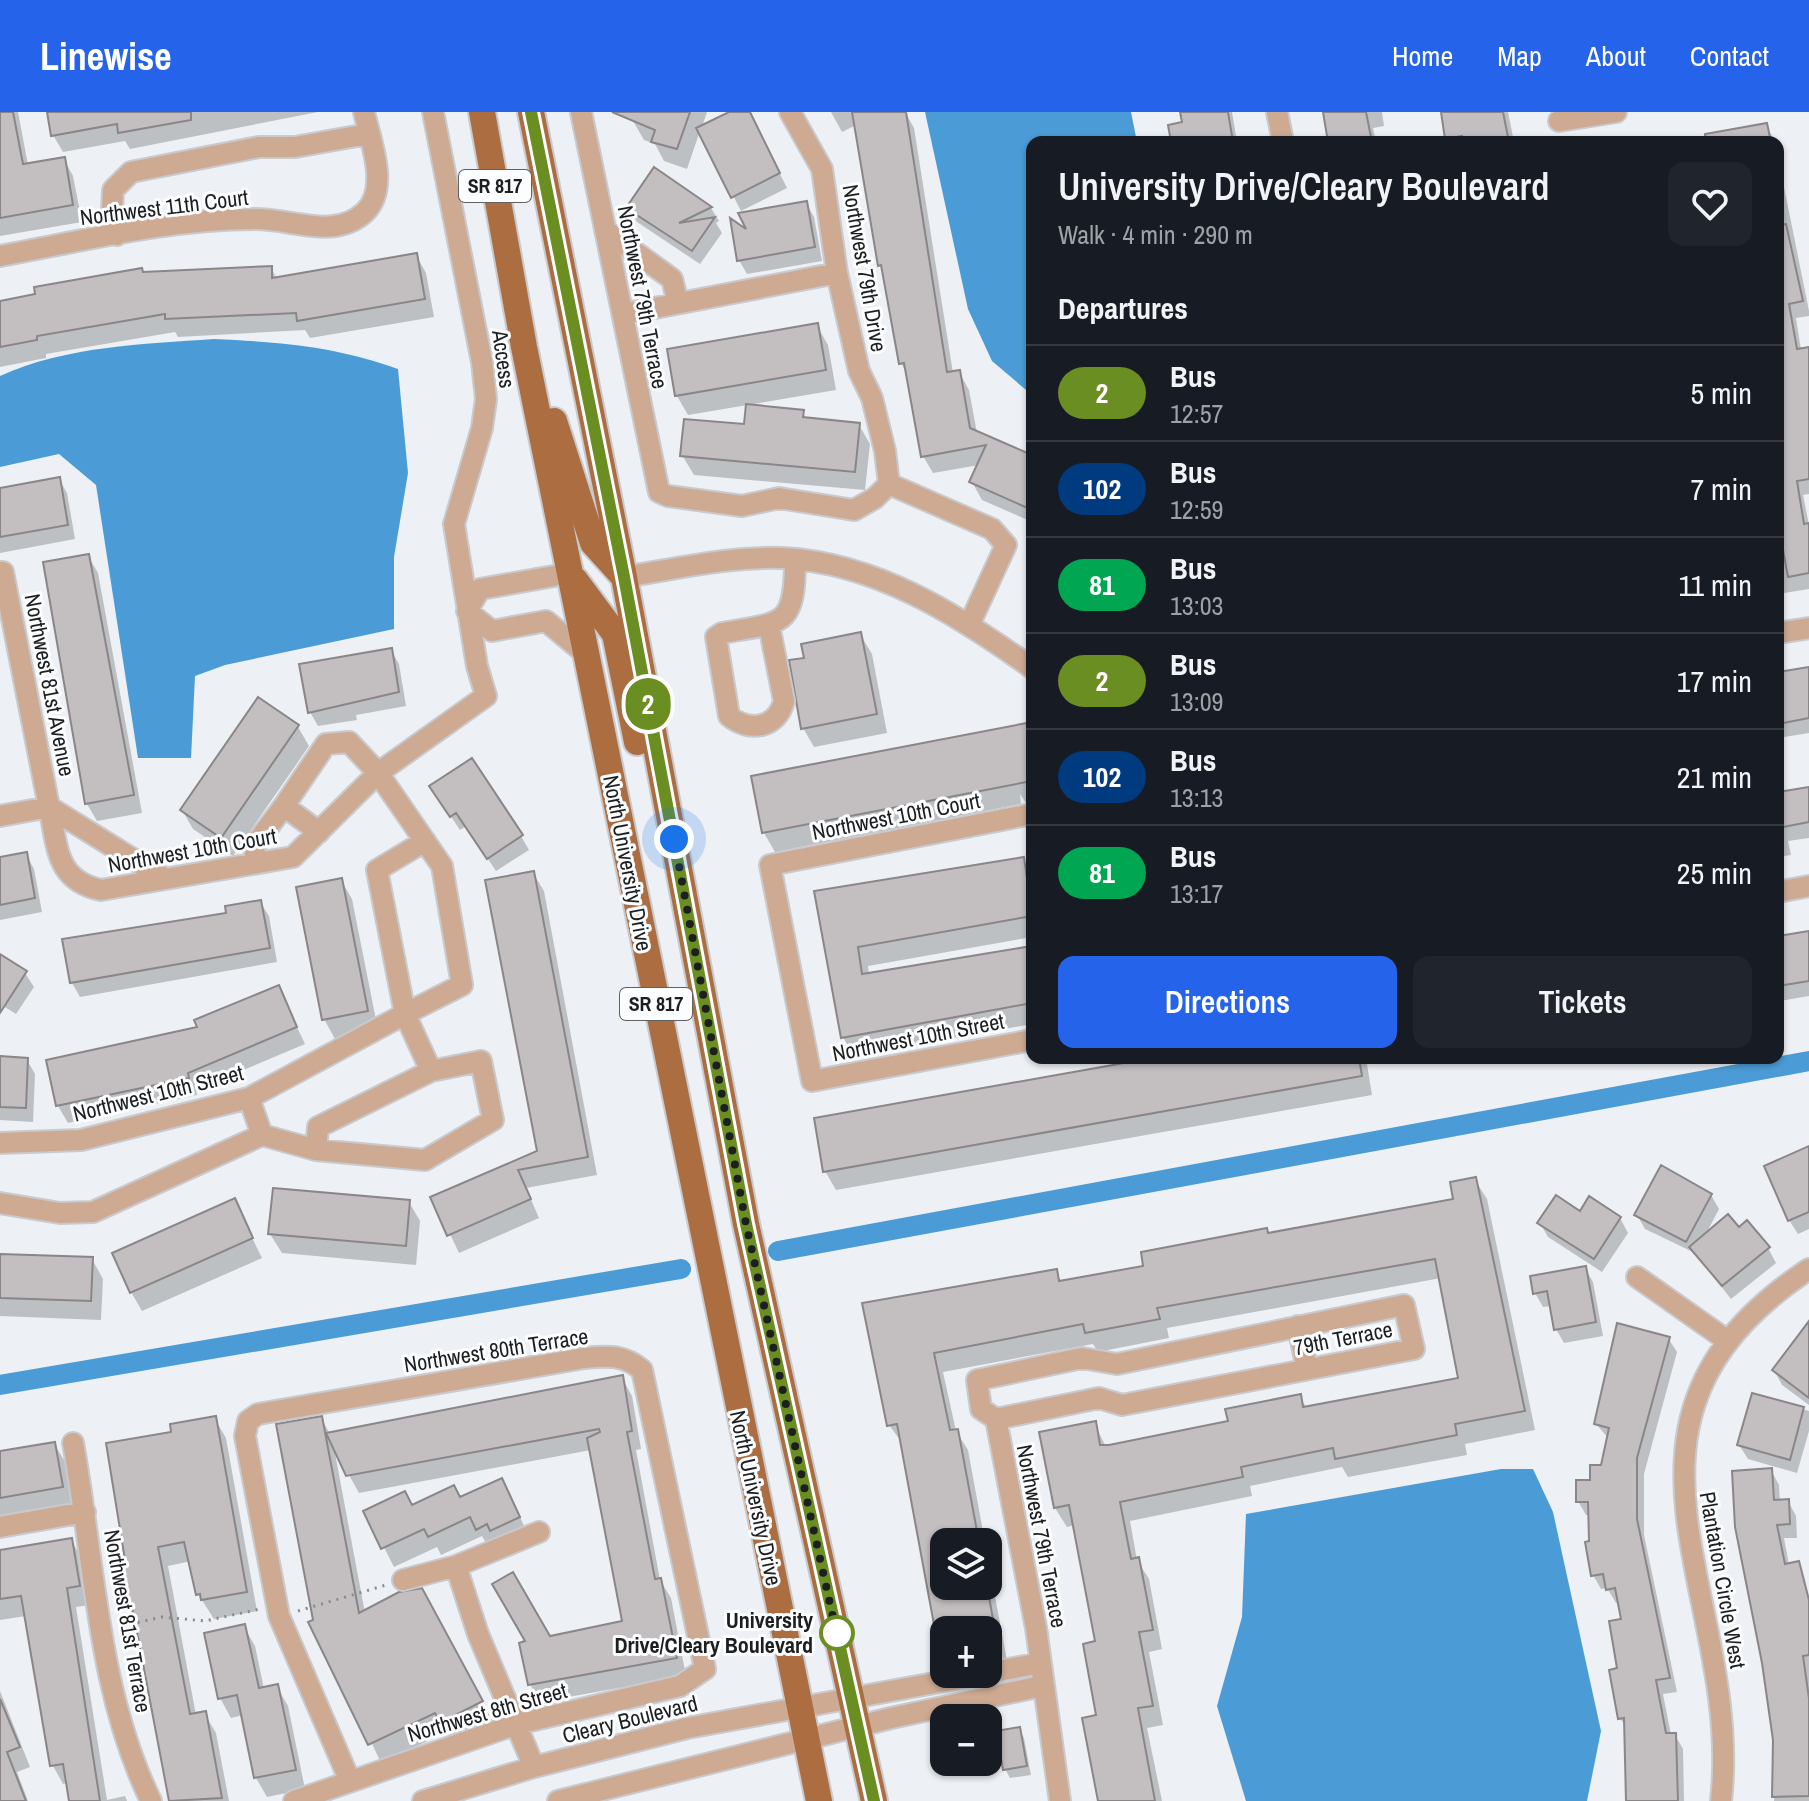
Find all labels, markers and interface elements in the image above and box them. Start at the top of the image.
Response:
text: Linewise [40,31,172,82]
text: Home [1392,37,1453,75]
text: Map [1497,37,1542,75]
text: About [1586,37,1646,75]
text: Contact [1690,37,1769,75]
text: University Drive/Cleary Boulevard [1058,161,1550,212]
button: heart [1668,162,1752,246]
road number: SR 817 [459,170,531,202]
street label: Northwest 11th Court [78,182,250,232]
street label: Northwest 79th Drive [836,182,894,354]
street label: Northwest 79th Terrace [611,203,675,391]
text: Walk · 4 min · 290 m [1058,217,1253,252]
text: Departures [1058,288,1188,328]
street label: Access [485,327,523,390]
text: Bus [1170,356,1216,396]
text: 5 min [1690,373,1752,413]
text: 2 [1096,374,1108,412]
text: 12:57 [1170,396,1223,431]
text: Bus [1170,452,1216,492]
text: 7 min [1690,469,1752,509]
text: 102 [1083,470,1121,508]
text: 12:59 [1170,492,1223,527]
text: Bus [1170,548,1216,588]
text: 11 min [1679,565,1752,605]
text: 81 [1089,566,1115,604]
text: 13:03 [1170,588,1223,623]
street label: Northwest 81st Avenue [18,591,82,779]
text: Bus [1170,644,1216,684]
text: 17 min [1677,661,1752,701]
text: 2 [1096,662,1108,700]
line badge: 2 [622,678,674,730]
text: 13:09 [1170,684,1223,719]
text: 2 [642,685,654,723]
text: Bus [1170,740,1216,780]
text: 21 min [1677,757,1752,797]
text: 102 [1083,758,1121,796]
street label: North University Drive [596,773,660,953]
text: 13:13 [1170,780,1223,815]
street label: Northwest 10th Court [809,785,983,847]
your location [654,819,694,859]
street label: Northwest 10th Court [105,820,279,880]
text: Bus [1170,836,1216,876]
text: 25 min [1677,853,1752,893]
text: 81 [1089,854,1115,892]
text: 13:17 [1170,876,1223,911]
button: Directions [1058,956,1397,1048]
button: Tickets [1413,956,1752,1048]
road number: SR 817 [620,988,692,1020]
street label: Northwest 10th Street [829,1006,1007,1068]
street label: Northwest 10th Street [70,1057,246,1129]
street label: 79th Terrace [1291,1314,1395,1362]
street label: Northwest 80th Terrace [402,1321,590,1379]
street label: North University Drive [723,1408,789,1588]
street label: Northwest 79th Terrace [1010,1442,1074,1630]
street label: Plantation Circle West [1693,1489,1753,1671]
street label: Northwest 81st Terrace [97,1527,159,1715]
map controls [930,1528,1002,1776]
button: layers [930,1528,1002,1600]
place label: University Drive/Cleary Boulevard [614,1605,813,1660]
marker: University Drive/Cleary Boulevard [820,1616,854,1650]
button: + [930,1616,1002,1688]
street label: Northwest 8th Street [404,1675,570,1749]
street label: Cleary Boulevard [559,1688,701,1750]
button: − [930,1704,1002,1776]

